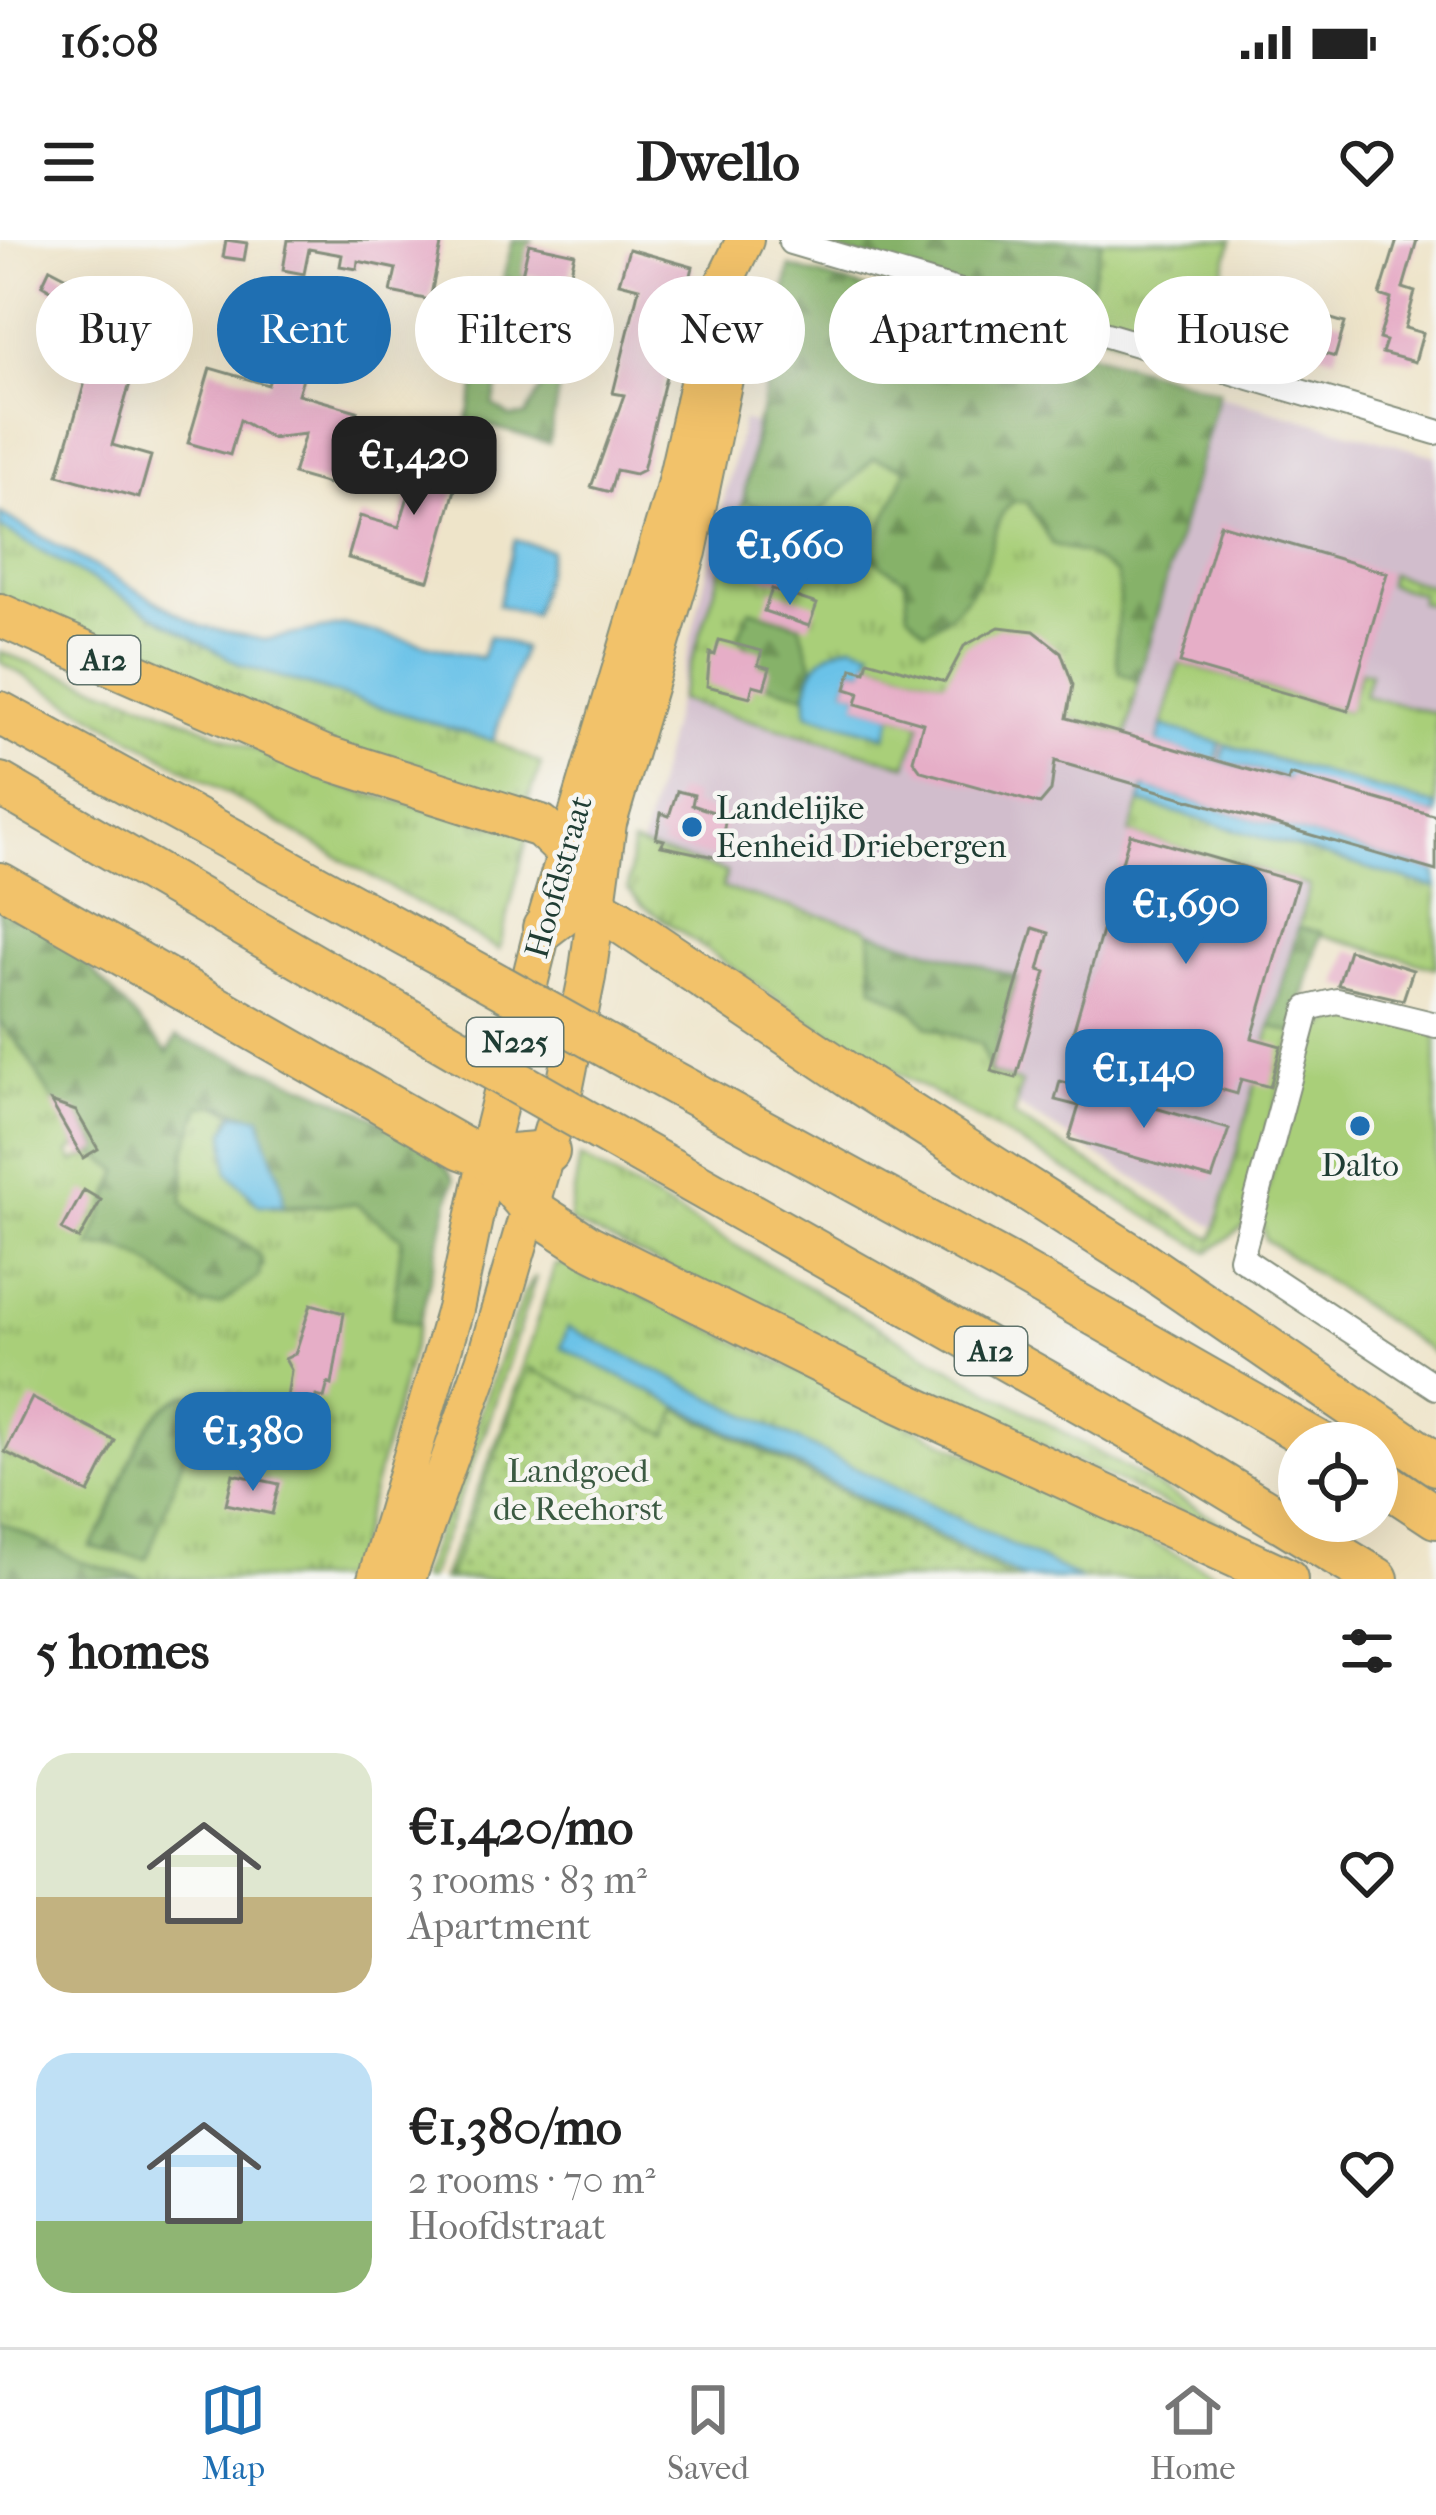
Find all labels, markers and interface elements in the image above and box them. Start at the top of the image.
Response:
text: 16:08 [60,16,159,69]
icon: menu [36,129,102,195]
icon: heart [1334,129,1400,195]
text: Dwello [636,131,800,194]
chip: Buy [36,276,193,384]
chip: Rent [217,276,391,384]
chip: Filters [415,276,614,384]
chip: New [638,276,805,384]
chip: Apartment [829,276,1110,384]
chip: House [1134,276,1332,384]
pin: €1,420 [316,416,512,518]
text: €1,420 [359,432,469,478]
pin: €1,660 [692,506,888,608]
text: €1,660 [736,522,844,568]
road number: A12 [68,636,140,684]
place label: Landelijke Eenheid Driebergen [716,789,1007,866]
street label: Hoofdstraat [517,791,601,963]
marker: Landelijke Eenheid Driebergen [679,814,705,840]
pin: €1,690 [1088,865,1284,967]
text: €1,690 [1132,881,1240,927]
road number: N225 [467,1018,563,1066]
pin: €1,140 [1046,1029,1242,1131]
text: €1,140 [1092,1045,1196,1091]
marker: Dalto [1347,1113,1373,1139]
place label: Dalto [1321,1146,1399,1185]
road number: A12 [955,1327,1027,1375]
pin: €1,380 [155,1392,351,1494]
text: €1,380 [202,1408,304,1454]
map controls [1278,1422,1398,1542]
button: locate [1278,1422,1398,1542]
park label: Landgoed de Reehorst [493,1452,663,1529]
icon: filters [1334,1618,1400,1684]
text: 5 homes [36,1621,209,1681]
text: €1,420/mo [408,1797,633,1857]
icon: home [132,1801,276,1945]
icon: heart [1334,1840,1400,1906]
text: 3 rooms · 83 m² [408,1857,647,1903]
text: Apartment [408,1903,591,1949]
text: €1,380/mo [408,2097,622,2157]
icon: home [132,2101,276,2245]
icon: heart [1334,2140,1400,2206]
text: 2 rooms · 70 m² [408,2157,656,2203]
text: Hoofdstraat [408,2203,606,2249]
tab: Map [200,2377,266,2488]
tab: Saved [667,2377,749,2488]
tab: Home [1150,2377,1236,2488]

